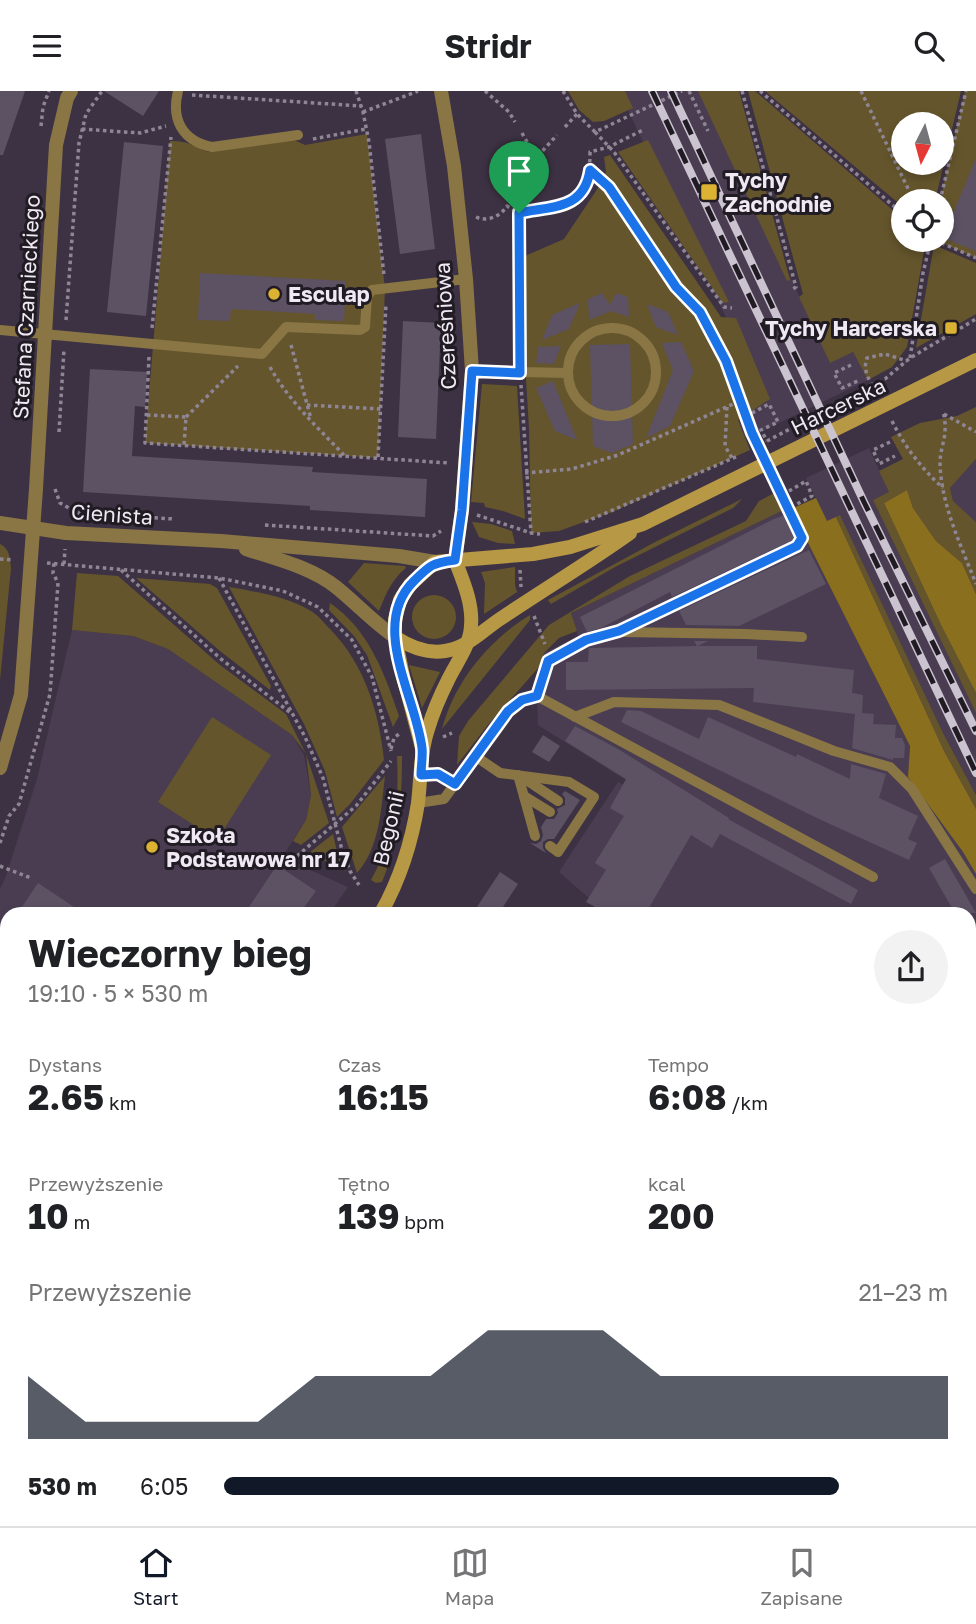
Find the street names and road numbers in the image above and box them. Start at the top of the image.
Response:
street label: Stefana Czarnieckiego [7,194,45,420]
street label: Czereśniowa [429,262,461,390]
street label: Harcerska [786,372,890,440]
street label: Cienista [70,498,154,530]
street label: Begonii [367,788,409,868]

